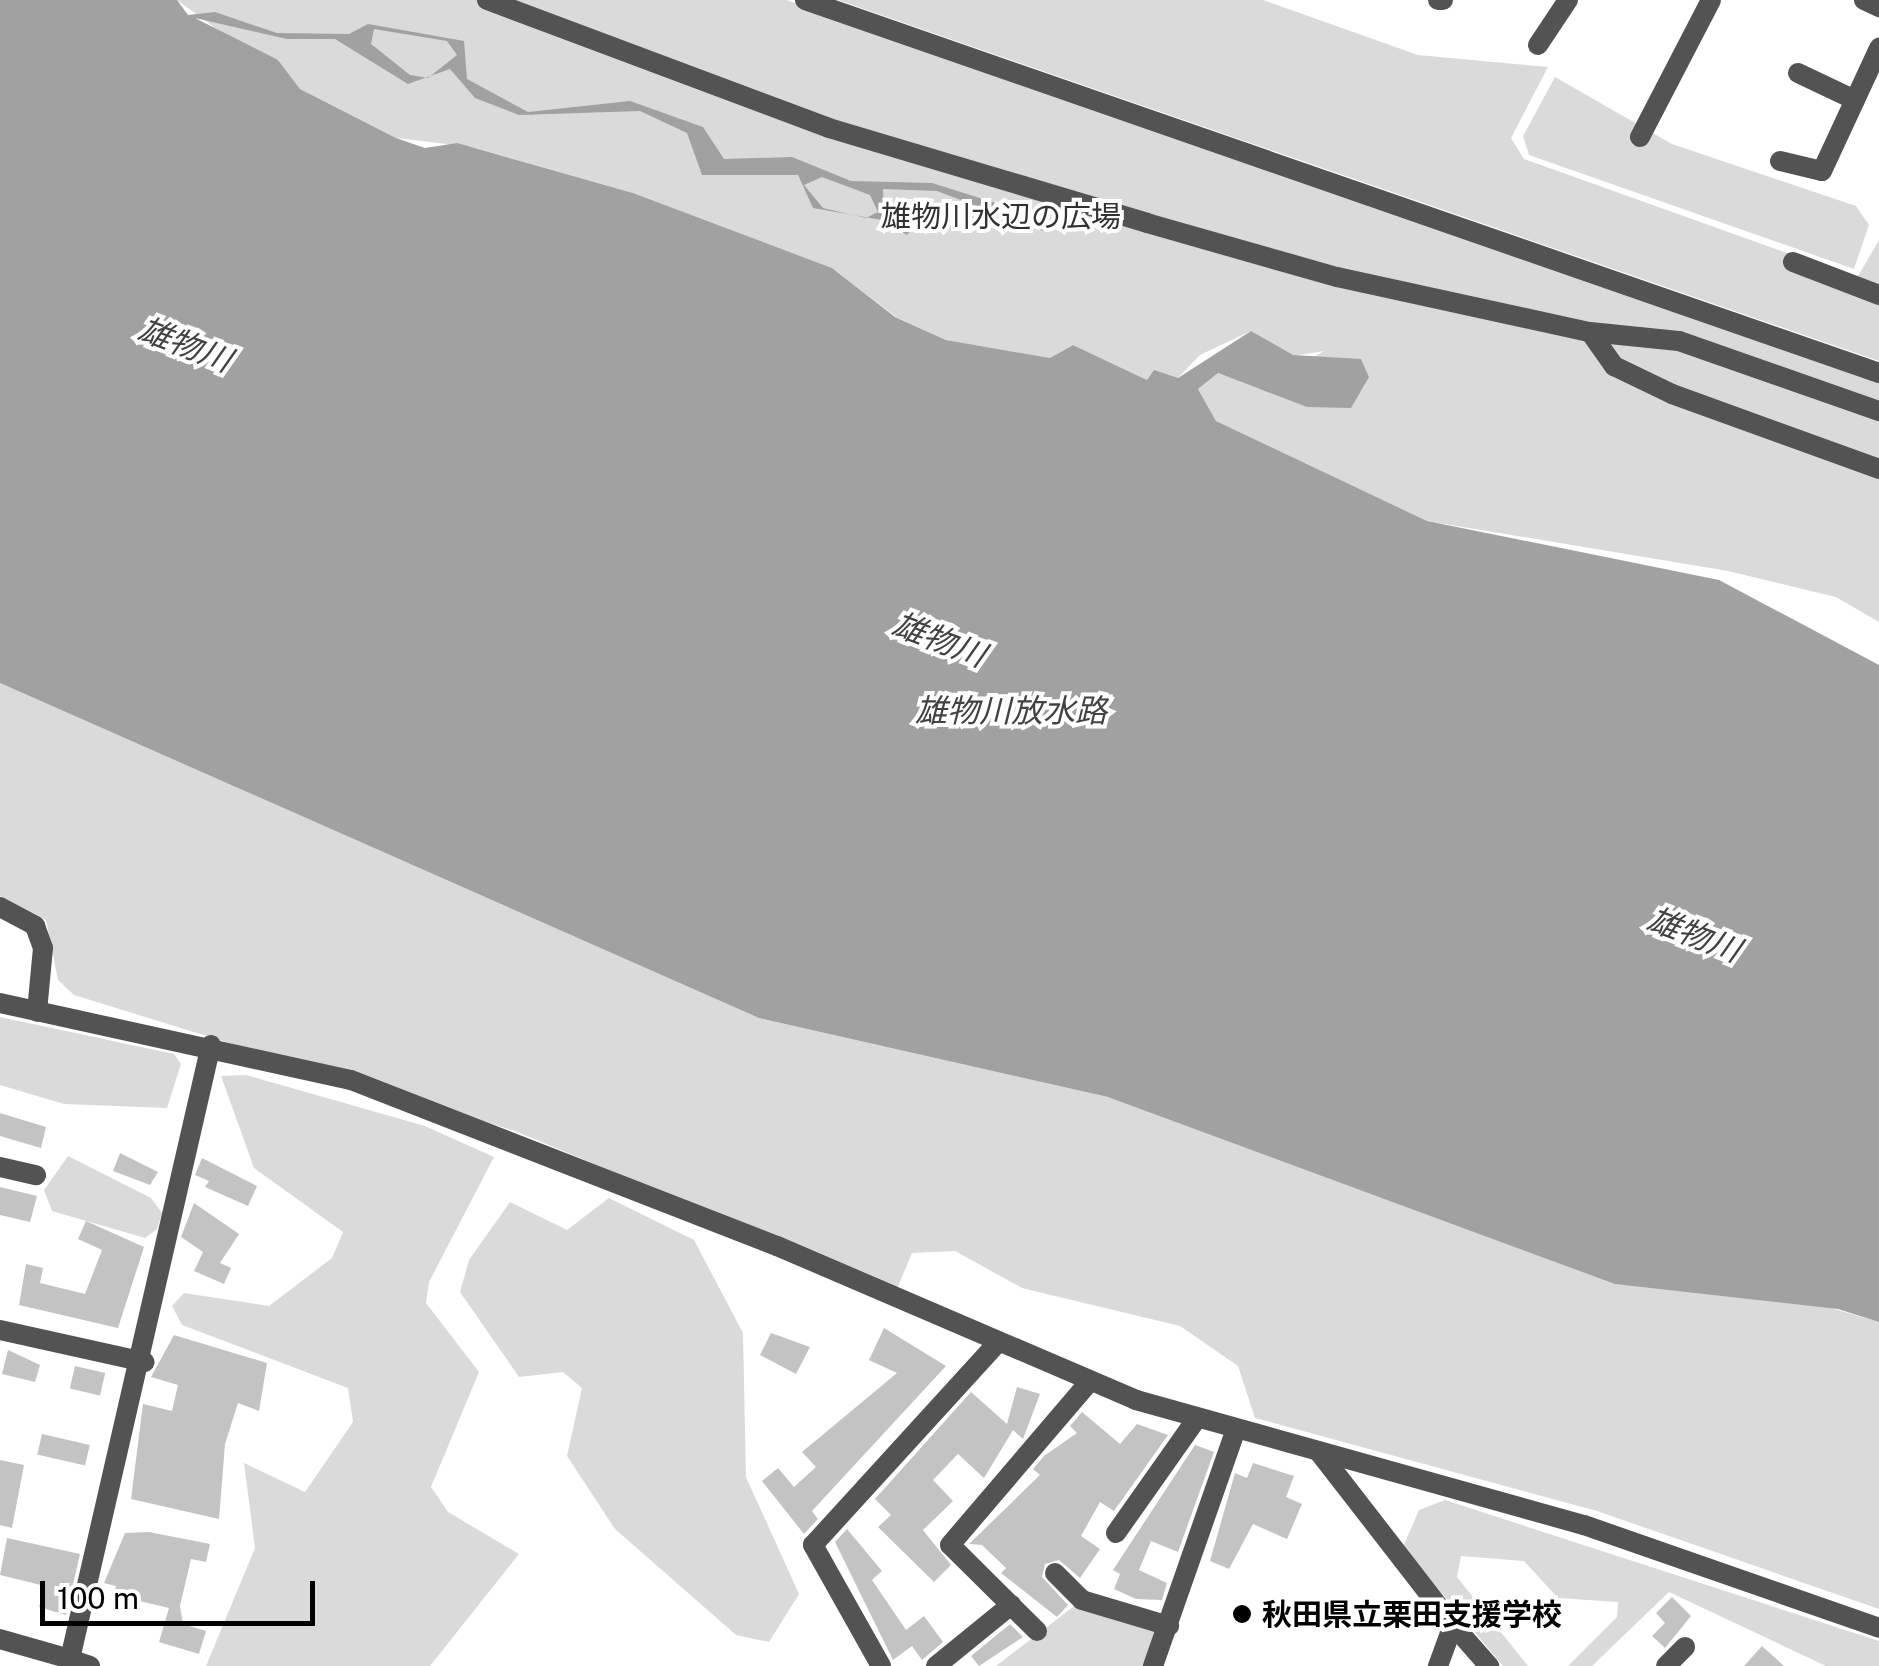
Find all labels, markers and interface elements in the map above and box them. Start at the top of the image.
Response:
park label: 雄物川水辺の広場 [881,198,1121,234]
water label: 雄物川 [133,310,237,380]
water label: 雄物川 [887,605,991,675]
water label: 雄物川放水路 [915,692,1107,730]
water label: 雄物川 [1642,900,1746,970]
scale bar [45,1561,320,1623]
text: 100 m [57,1580,139,1616]
place label: 秋田県立栗田支援学校 [1262,1596,1562,1632]
marker: 秋田県立栗田支援学校 [1231,1603,1253,1625]

